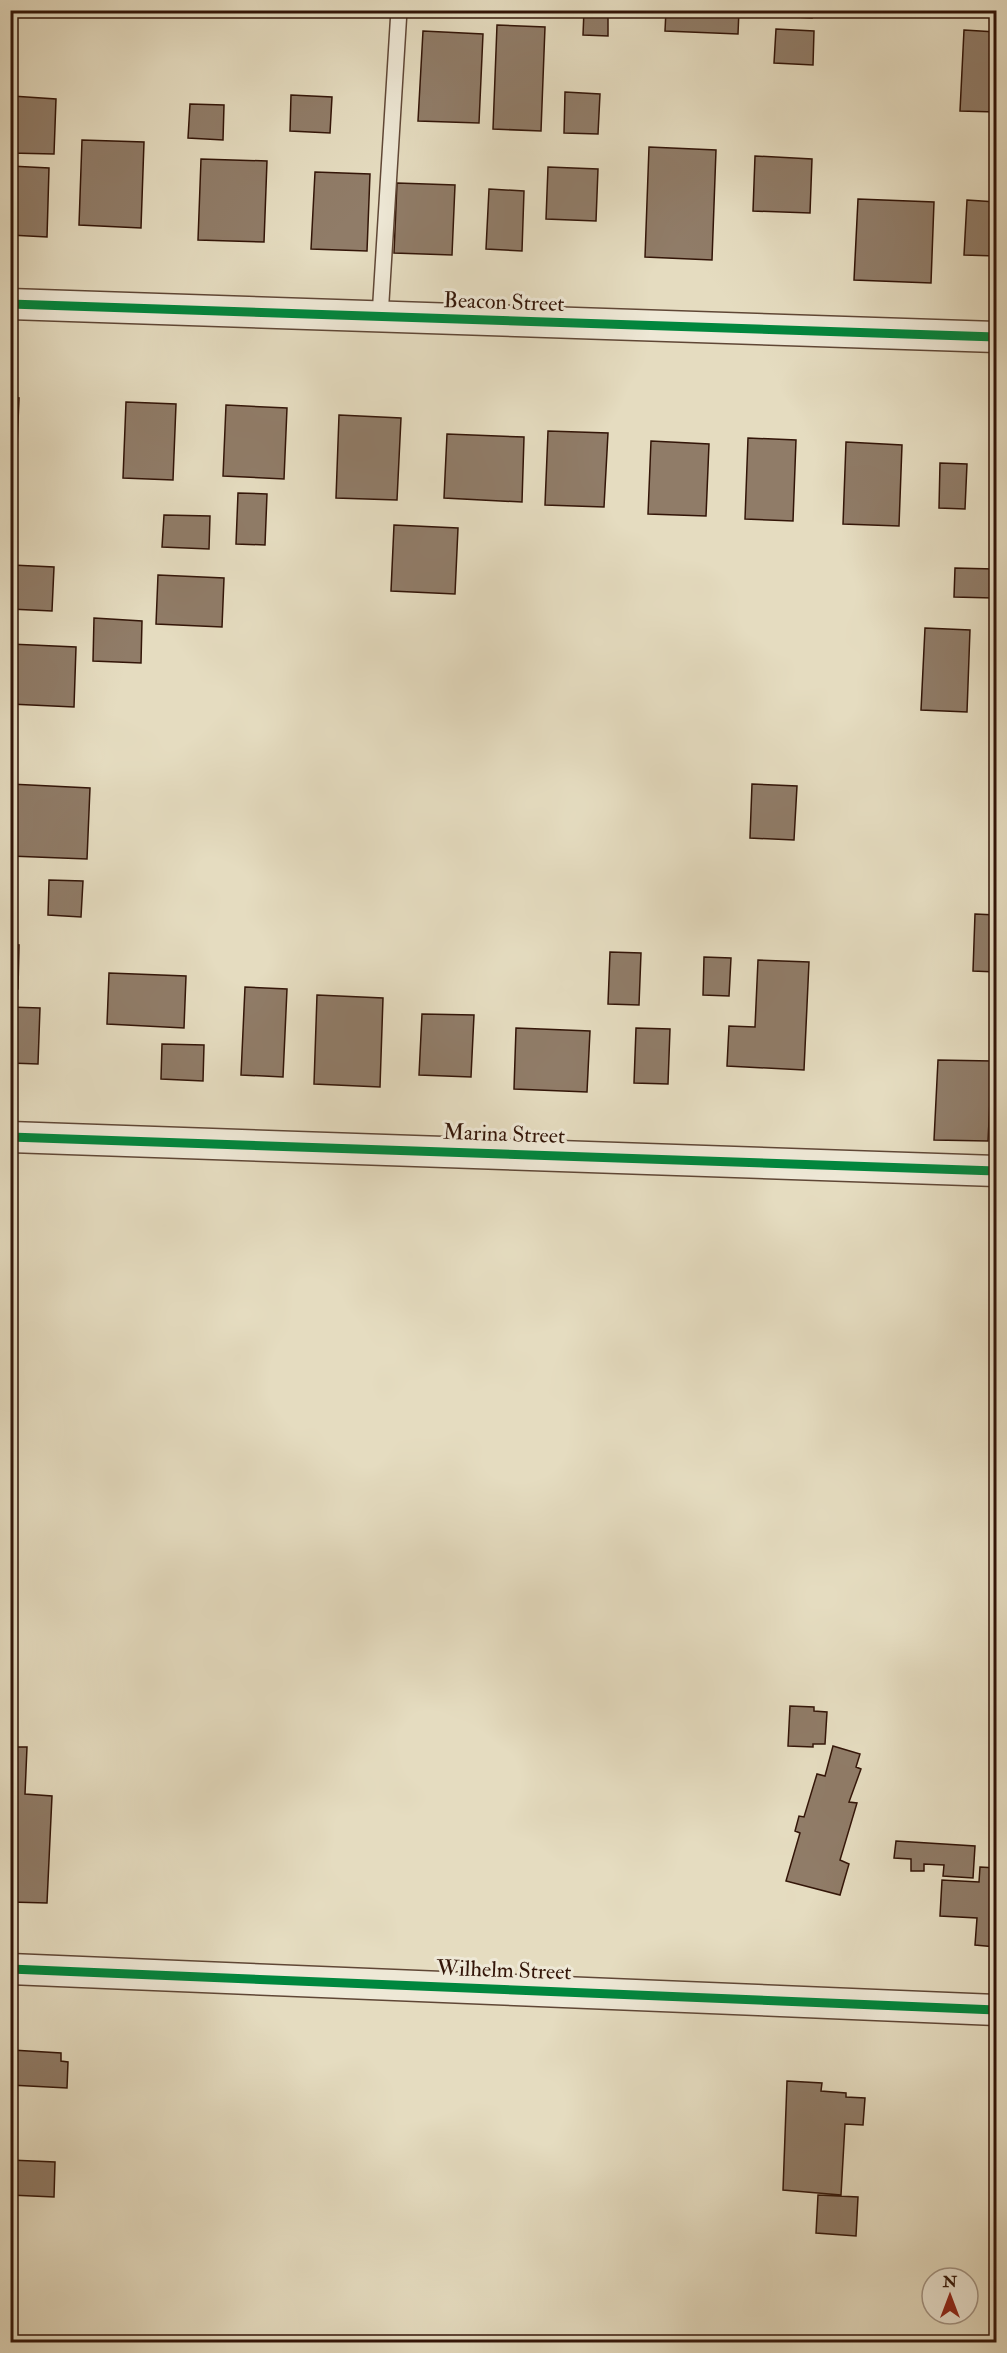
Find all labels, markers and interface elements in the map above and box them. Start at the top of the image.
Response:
street label: Beacon Street [443,286,565,318]
street label: Marina Street [442,1118,566,1150]
street label: Wilhelm Street [435,1954,572,1986]
north arrow [920,2266,980,2326]
text: N [942,2272,958,2292]

